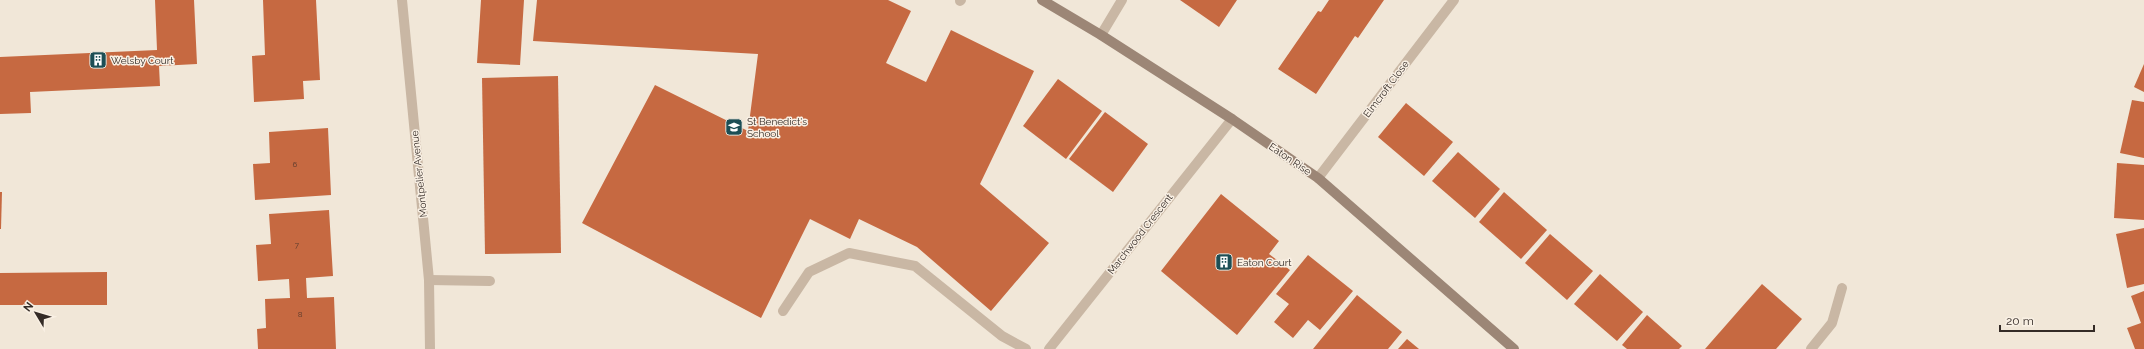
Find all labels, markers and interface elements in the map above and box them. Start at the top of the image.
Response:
building icon: Welsby Court [88,50,108,70]
place label: Welsby Court [111,55,174,66]
street label: Elmcroft Close [1361,58,1411,120]
place label: St Benedict's School [747,116,807,139]
school or university icon: St Benedict's School [724,117,744,137]
street label: Montpelier Avenue [409,130,429,218]
street label: Eaton Rise [1267,141,1313,177]
house number: 6 [293,159,298,169]
street label: Marchwood Crescent [1105,191,1175,276]
house number: 7 [295,240,300,250]
building icon: Eaton Court [1214,252,1234,272]
place label: Eaton Court [1237,257,1292,268]
north arrow [16,293,56,333]
text: N [21,300,36,314]
scale bar [2000,307,2094,333]
house number: 8 [298,309,303,319]
text: 20 m [2006,314,2034,328]

